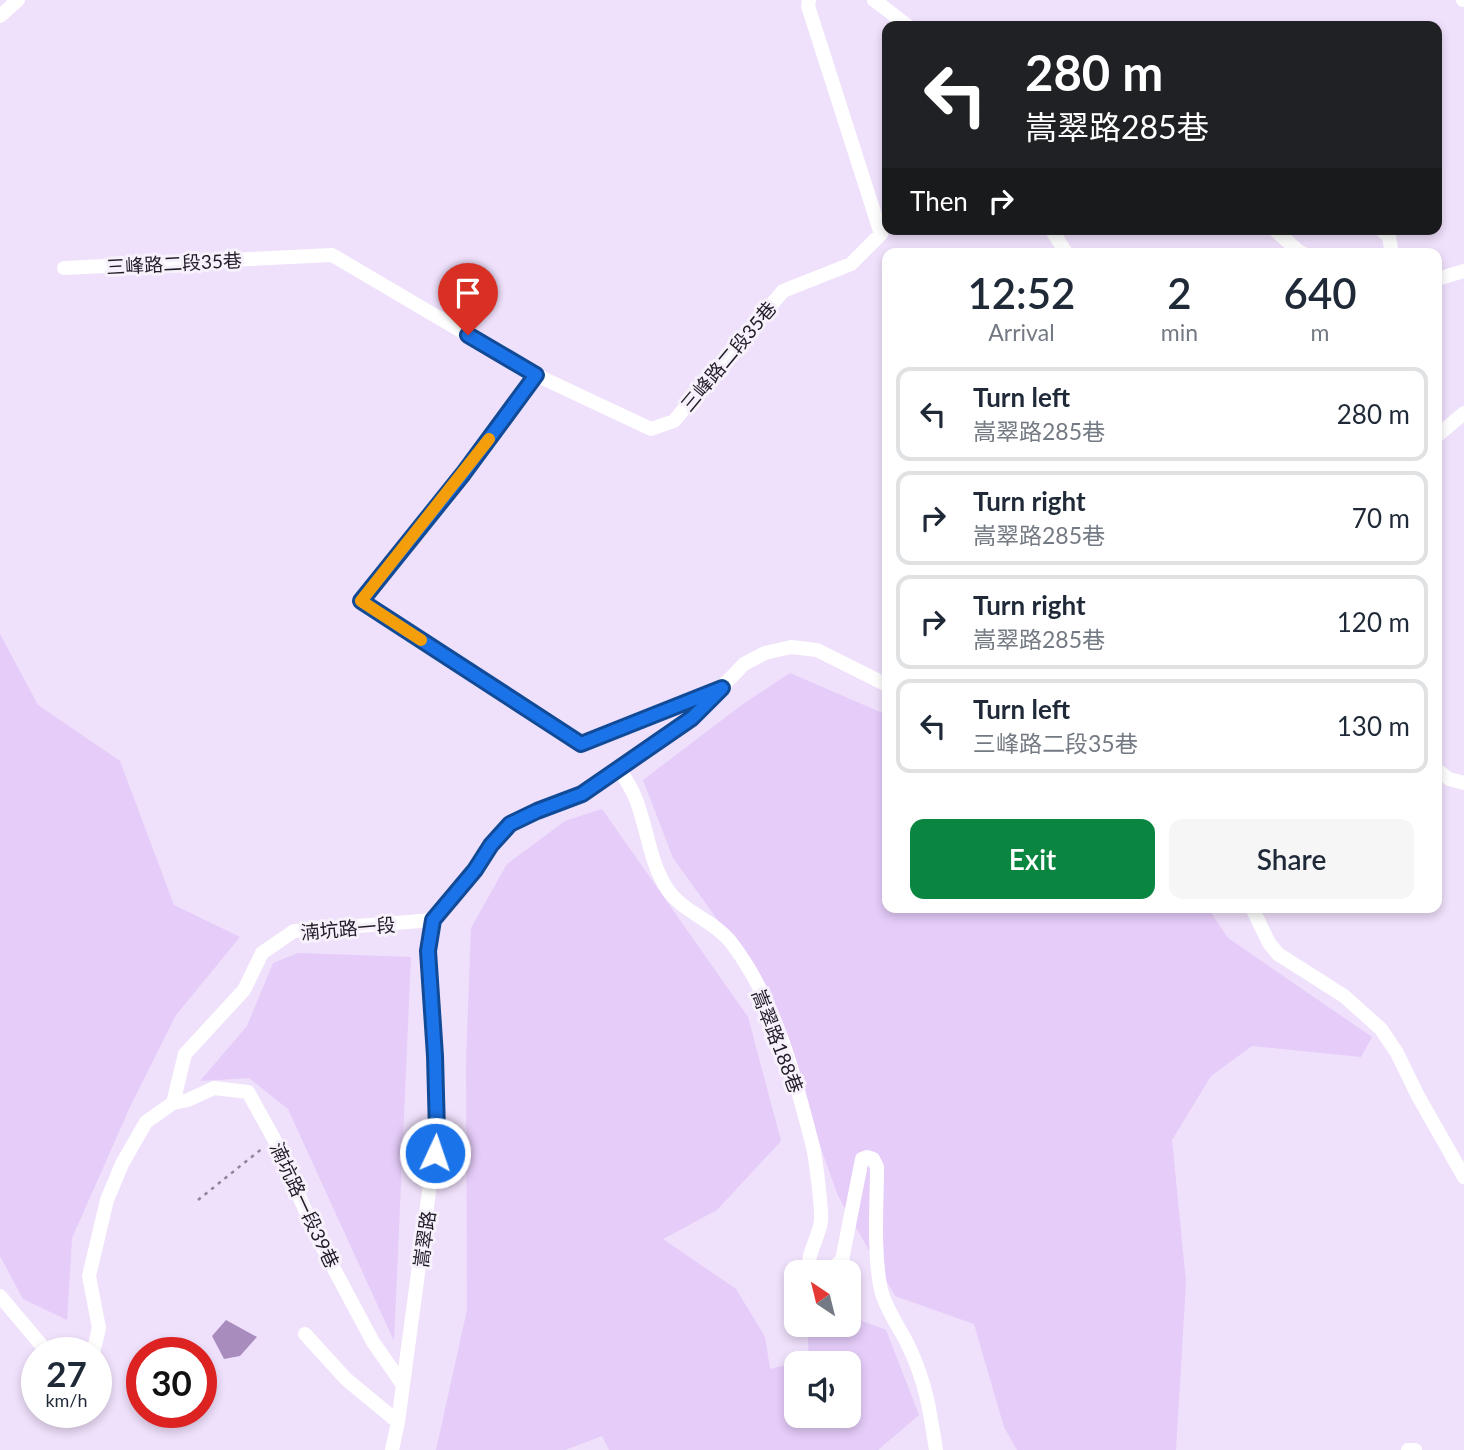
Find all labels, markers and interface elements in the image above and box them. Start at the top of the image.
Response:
text: 280 m [1025,43,1163,101]
icon: left [910,49,1001,140]
text: 嵩翠路285巷 [1025,107,1209,146]
icon: right [982,182,1020,220]
text: Then [910,185,968,217]
street label: 三峰路二段35巷 [105,248,243,278]
pin [438,263,498,335]
text: 12:52 [967,268,1075,318]
text: 2 [1167,268,1192,318]
text: 640 [1284,268,1357,318]
icon: arrive [449,274,487,312]
street label: 三峰路二段35巷 [675,296,781,416]
text: Arrival [988,318,1055,346]
text: min [1161,318,1198,346]
text: m [1311,318,1330,346]
text: Turn left [973,381,1070,413]
icon: left [914,395,952,433]
text: 280 m [1337,398,1410,430]
text: 嵩翠路285巷 [973,417,1105,445]
text: Turn right [973,485,1086,517]
icon: right [914,499,952,537]
text: 70 m [1352,502,1410,534]
text: 嵩翠路285巷 [973,521,1105,549]
text: Turn right [973,589,1086,621]
icon: right [914,603,952,641]
text: 120 m [1337,606,1410,638]
text: 嵩翠路285巷 [973,625,1105,653]
text: Turn left [973,693,1070,725]
icon: left [914,707,952,745]
text: 130 m [1337,710,1410,742]
text: 三峰路二段35巷 [973,729,1138,757]
button: Exit [910,819,1155,899]
button: Share [1169,819,1414,899]
street label: 湳坑路一段 [300,912,396,944]
street label: 嵩翠路188巷 [748,986,808,1096]
position arrow [398,1116,472,1190]
street label: 湳坑路一段39巷 [266,1138,344,1272]
street label: 嵩翠路 [409,1209,439,1269]
north arrow [784,1260,861,1337]
map controls [784,1260,861,1428]
speed limit sign: 30 [126,1337,217,1428]
button: sound [784,1351,861,1428]
text: 27 [46,1352,87,1394]
text: km/h [45,1389,88,1411]

